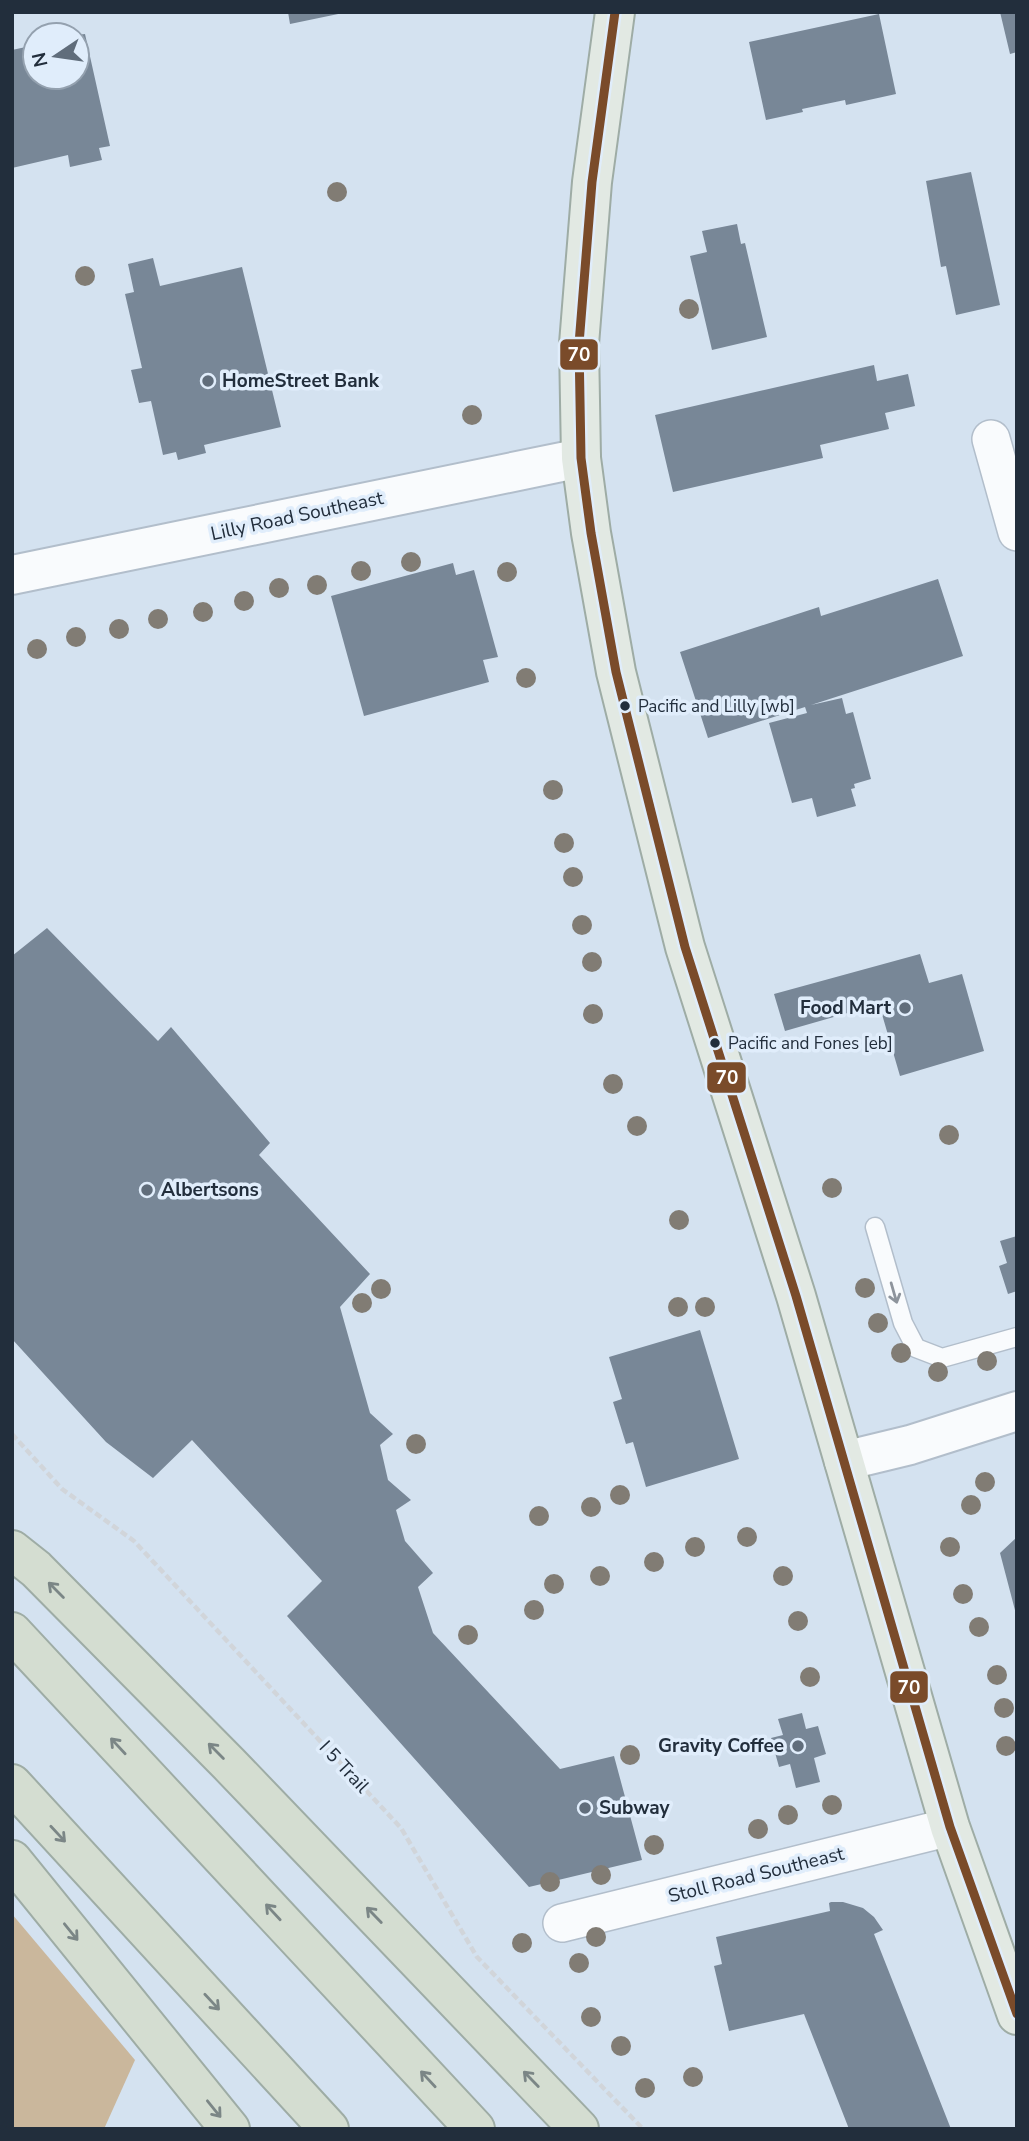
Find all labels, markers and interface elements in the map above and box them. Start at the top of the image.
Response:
north arrow [21,21,91,91]
text: N [26,50,55,69]
line badge: 70 [559,338,599,371]
text: 70 [568,342,590,368]
place label: HomeStreet Bank [222,368,380,394]
marker: HomeStreet Bank [200,373,216,389]
street label: Lilly Road Southeast [208,485,386,547]
place label: Pacific and Lilly [wb] [638,695,795,718]
marker: Pacific and Lilly [wb] [618,699,632,713]
place label: Food Mart [800,995,892,1021]
marker: Food Mart [897,1000,913,1016]
place label: Pacific and Fones [eb] [728,1032,893,1055]
marker: Pacific and Fones [eb] [708,1036,722,1050]
line badge: 70 [706,1061,747,1094]
text: 70 [716,1065,738,1091]
place label: Albertsons [161,1177,259,1203]
marker: Albertsons [139,1182,155,1198]
one-way arrow [888,1281,901,1303]
one-way arrow [48,1581,65,1598]
line badge: 70 [889,1670,929,1704]
text: 70 [898,1675,920,1701]
place label: Gravity Coffee [658,1733,784,1759]
street label: I 5 Trail [313,1735,375,1799]
one-way arrow [110,1738,127,1755]
marker: Gravity Coffee [790,1738,806,1754]
one-way arrow [208,1743,225,1760]
place label: Subway [599,1795,671,1821]
marker: Subway [577,1800,593,1816]
one-way arrow [50,1825,67,1842]
street label: Stoll Road Southeast [665,1841,847,1909]
one-way arrow [265,1904,282,1921]
one-way arrow [366,1906,382,1924]
one-way arrow [63,1922,79,1940]
one-way arrow [204,1993,220,2011]
one-way arrow [420,2071,437,2088]
one-way arrow [523,2071,540,2088]
one-way arrow [206,2099,221,2117]

